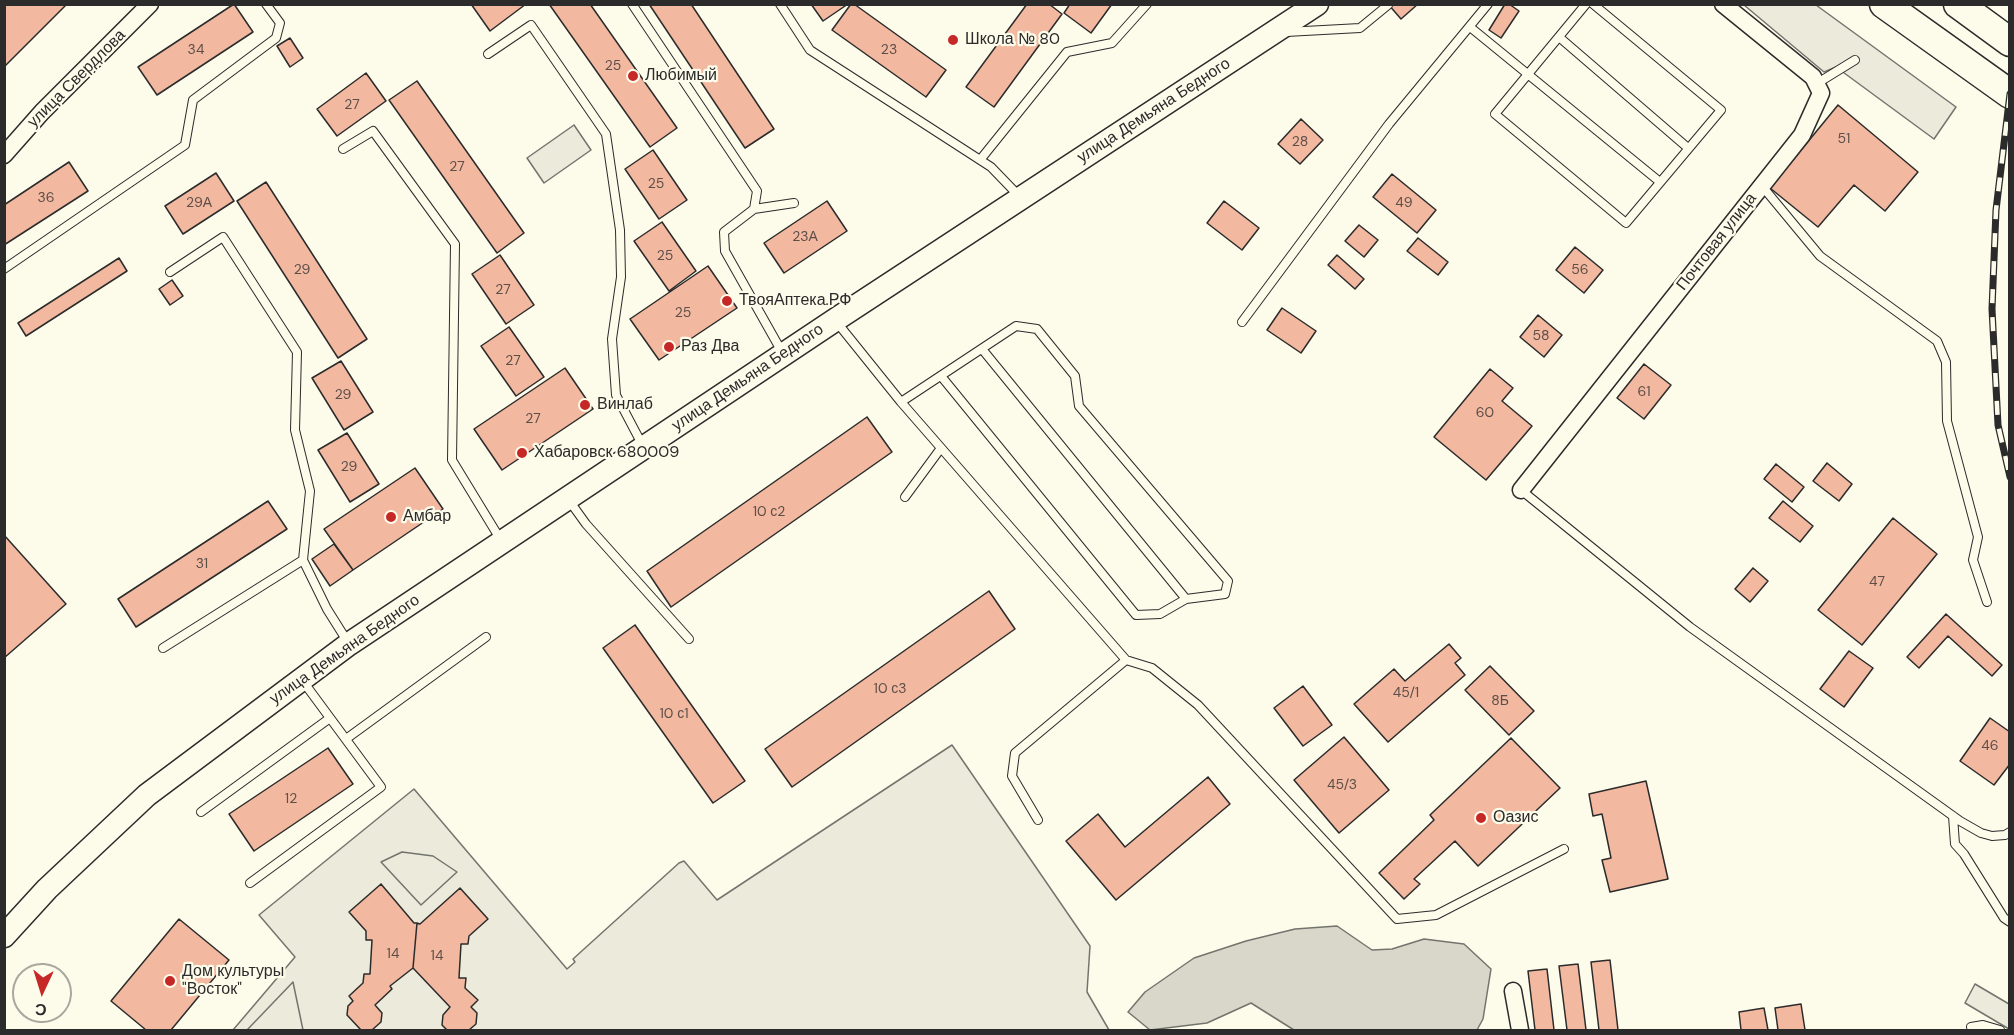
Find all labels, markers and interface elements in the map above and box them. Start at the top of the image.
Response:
street label: улица Свердлова [24,26,130,132]
place label: Школа № 80 [965,30,1060,50]
marker: Школа № 80 [946,33,960,47]
house number: 34 [188,42,204,58]
house number: 23 [881,42,897,58]
street label: улица Демьяна Бедного [1074,54,1234,168]
house number: 25 [605,58,621,74]
place label: Любимый [645,66,717,86]
marker: Любимый [626,69,640,83]
house number: 27 [344,97,360,113]
house number: 51 [1838,131,1850,147]
house number: 28 [1292,134,1308,150]
house number: 27 [449,159,465,175]
house number: 25 [648,176,664,192]
street label: Почтовая улица [1673,189,1761,295]
house number: 36 [37,190,55,206]
house number: 29А [186,195,212,211]
house number: 49 [1395,195,1413,211]
house number: 23А [792,229,818,245]
house number: 25 [657,248,673,264]
house number: 29 [294,262,310,278]
house number: 56 [1571,262,1589,278]
house number: 27 [495,282,511,298]
place label: ТвояАптека.РФ [739,291,851,311]
marker: ТвояАптека.РФ [720,294,734,308]
house number: 25 [675,305,691,321]
street label: улица Демьяна Бедного [669,320,827,436]
house number: 58 [1532,328,1550,344]
place label: Раз Два [681,337,740,357]
marker: Раз Два [662,340,676,354]
house number: 27 [505,353,521,369]
house number: 61 [1637,384,1651,400]
house number: 29 [335,387,351,403]
place label: Винлаб [597,395,653,415]
marker: Винлаб [578,398,592,412]
house number: 60 [1476,405,1494,421]
house number: 27 [525,411,541,427]
place label: Хабаровск 680009 [534,443,679,463]
marker: Хабаровск 680009 [515,446,529,460]
house number: 29 [341,459,357,475]
house number: 10 с2 [753,504,785,520]
place label: Амбар [403,507,451,527]
marker: Амбар [384,510,398,524]
house number: 31 [196,556,208,572]
house number: 47 [1869,574,1885,590]
street label: улица Демьяна Бедного [266,591,424,709]
house number: 10 с3 [874,681,906,697]
house number: 45/1 [1393,685,1419,701]
house number: 8Б [1491,693,1509,709]
house number: 10 с1 [659,706,689,722]
house number: 46 [1981,738,1999,754]
house number: 45/3 [1327,777,1357,793]
house number: 12 [285,791,297,807]
place label: Оазис [1493,808,1538,828]
marker: Оазис [1474,811,1488,825]
house number: 14 [387,946,399,962]
house number: 14 [431,948,443,964]
place label: Дом культуры "Восток" [182,962,284,1000]
north arrow [12,963,72,1023]
marker: Дом культуры "Восток" [163,974,177,988]
text: С [34,999,47,1020]

